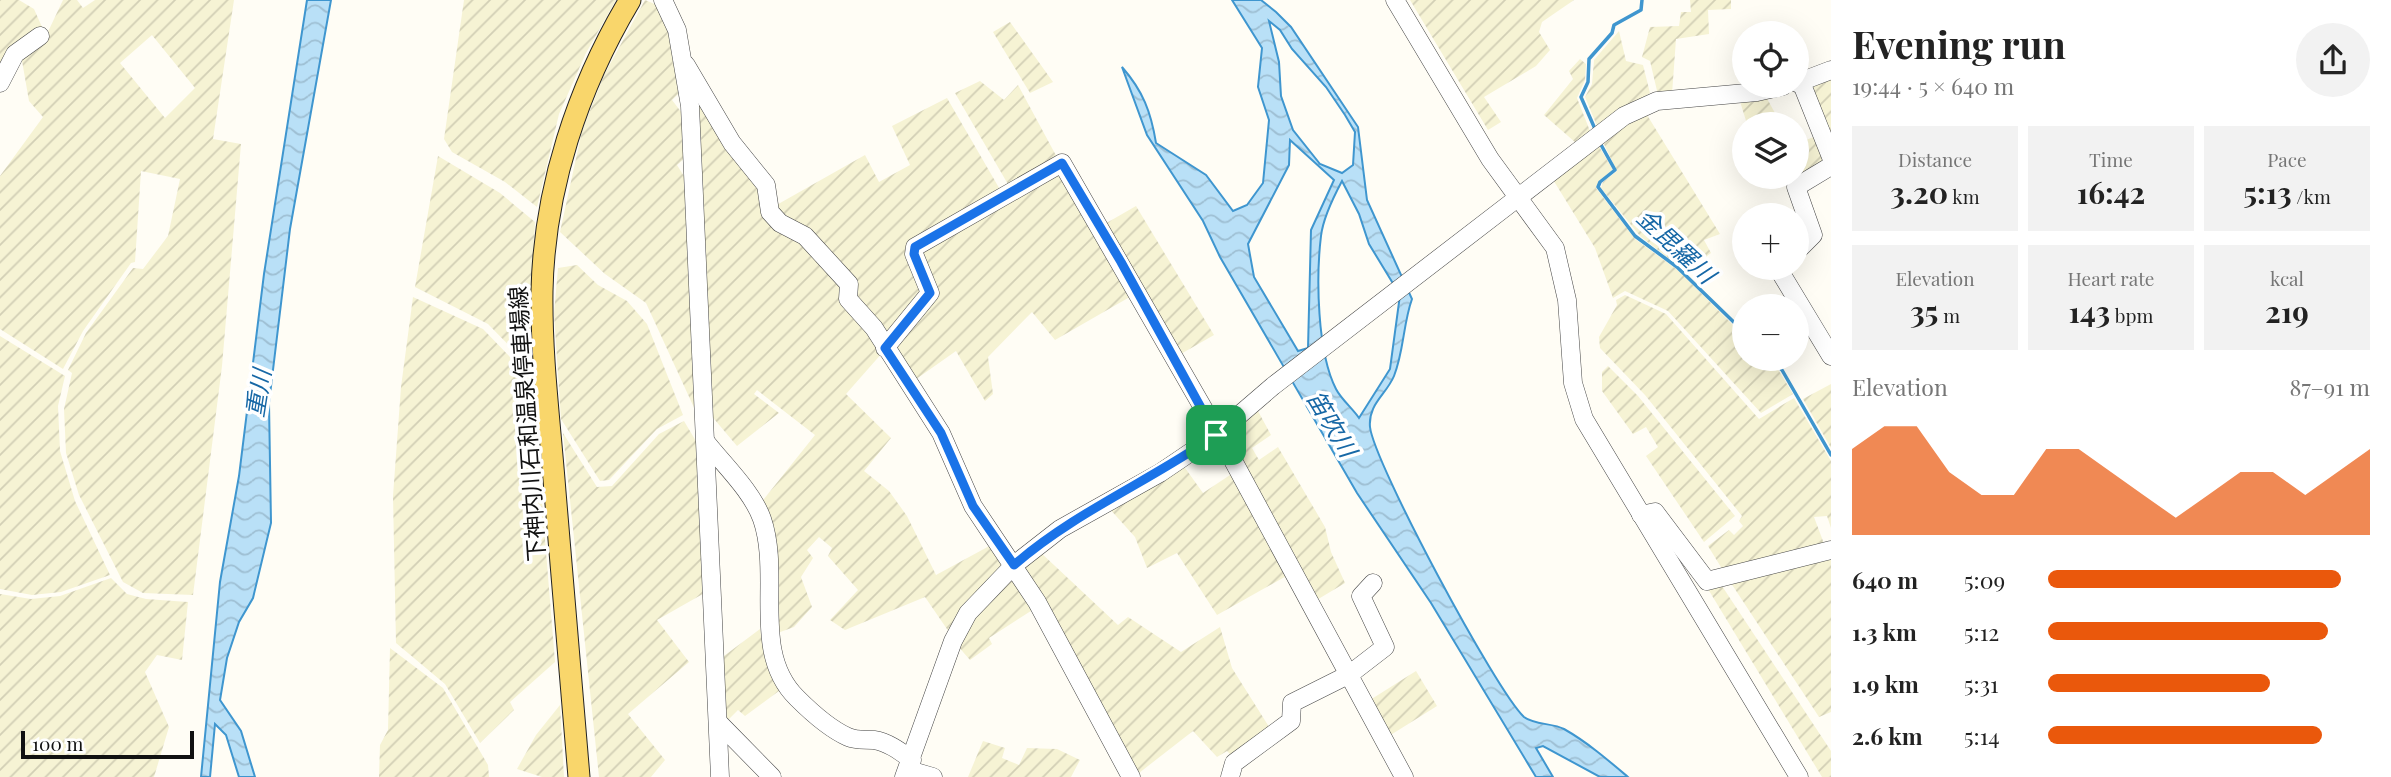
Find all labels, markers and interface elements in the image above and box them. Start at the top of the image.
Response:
text: Evening run [1852,18,2066,69]
map controls [1732,21,1809,371]
button: locate [1732,21,1809,98]
button: share [2296,23,2370,97]
text: 19:44 · 5 × 640 m [1852,70,2014,101]
button: layers [1732,112,1809,189]
text: Distance [1898,146,1972,172]
text: Time [2089,146,2133,172]
text: Pace [2267,146,2307,172]
text: 3.20 [1890,172,1948,212]
text: 16:42 [2077,172,2145,212]
text: 5:13 [2243,172,2292,212]
text: km [1948,183,1980,209]
text: /km [2292,183,2331,209]
water label: 金毘羅川 [1631,201,1725,291]
button: + [1732,203,1809,280]
text: Elevation [1895,265,1975,291]
text: Heart rate [2068,265,2154,291]
text: kcal [2270,265,2304,291]
street label: 下神内川石和温泉停車場線 [501,285,551,563]
text: 35 [1910,291,1938,331]
text: 143 [2069,291,2110,331]
text: 219 [2265,291,2309,331]
button: − [1732,294,1809,371]
text: m [1938,302,1960,328]
text: bpm [2110,302,2153,328]
water label: 重川 [237,364,277,419]
text: Elevation [1852,371,1948,402]
text: 87–91 m [2289,371,2370,402]
water label: 笛吹川 [1301,384,1367,465]
pin [1186,405,1246,465]
icon: arrive [1197,416,1235,454]
text: 640 m [1852,564,1918,595]
text: 5:09 [1964,564,2005,595]
text: 1.3 km [1852,616,1917,647]
text: 5:12 [1964,616,1999,647]
text: 1.9 km [1852,668,1919,699]
text: 5:31 [1964,668,1999,699]
text: 2.6 km [1852,720,1923,751]
text: 5:14 [1964,720,2000,751]
scale bar [21,728,194,760]
text: 100 m [32,730,83,756]

